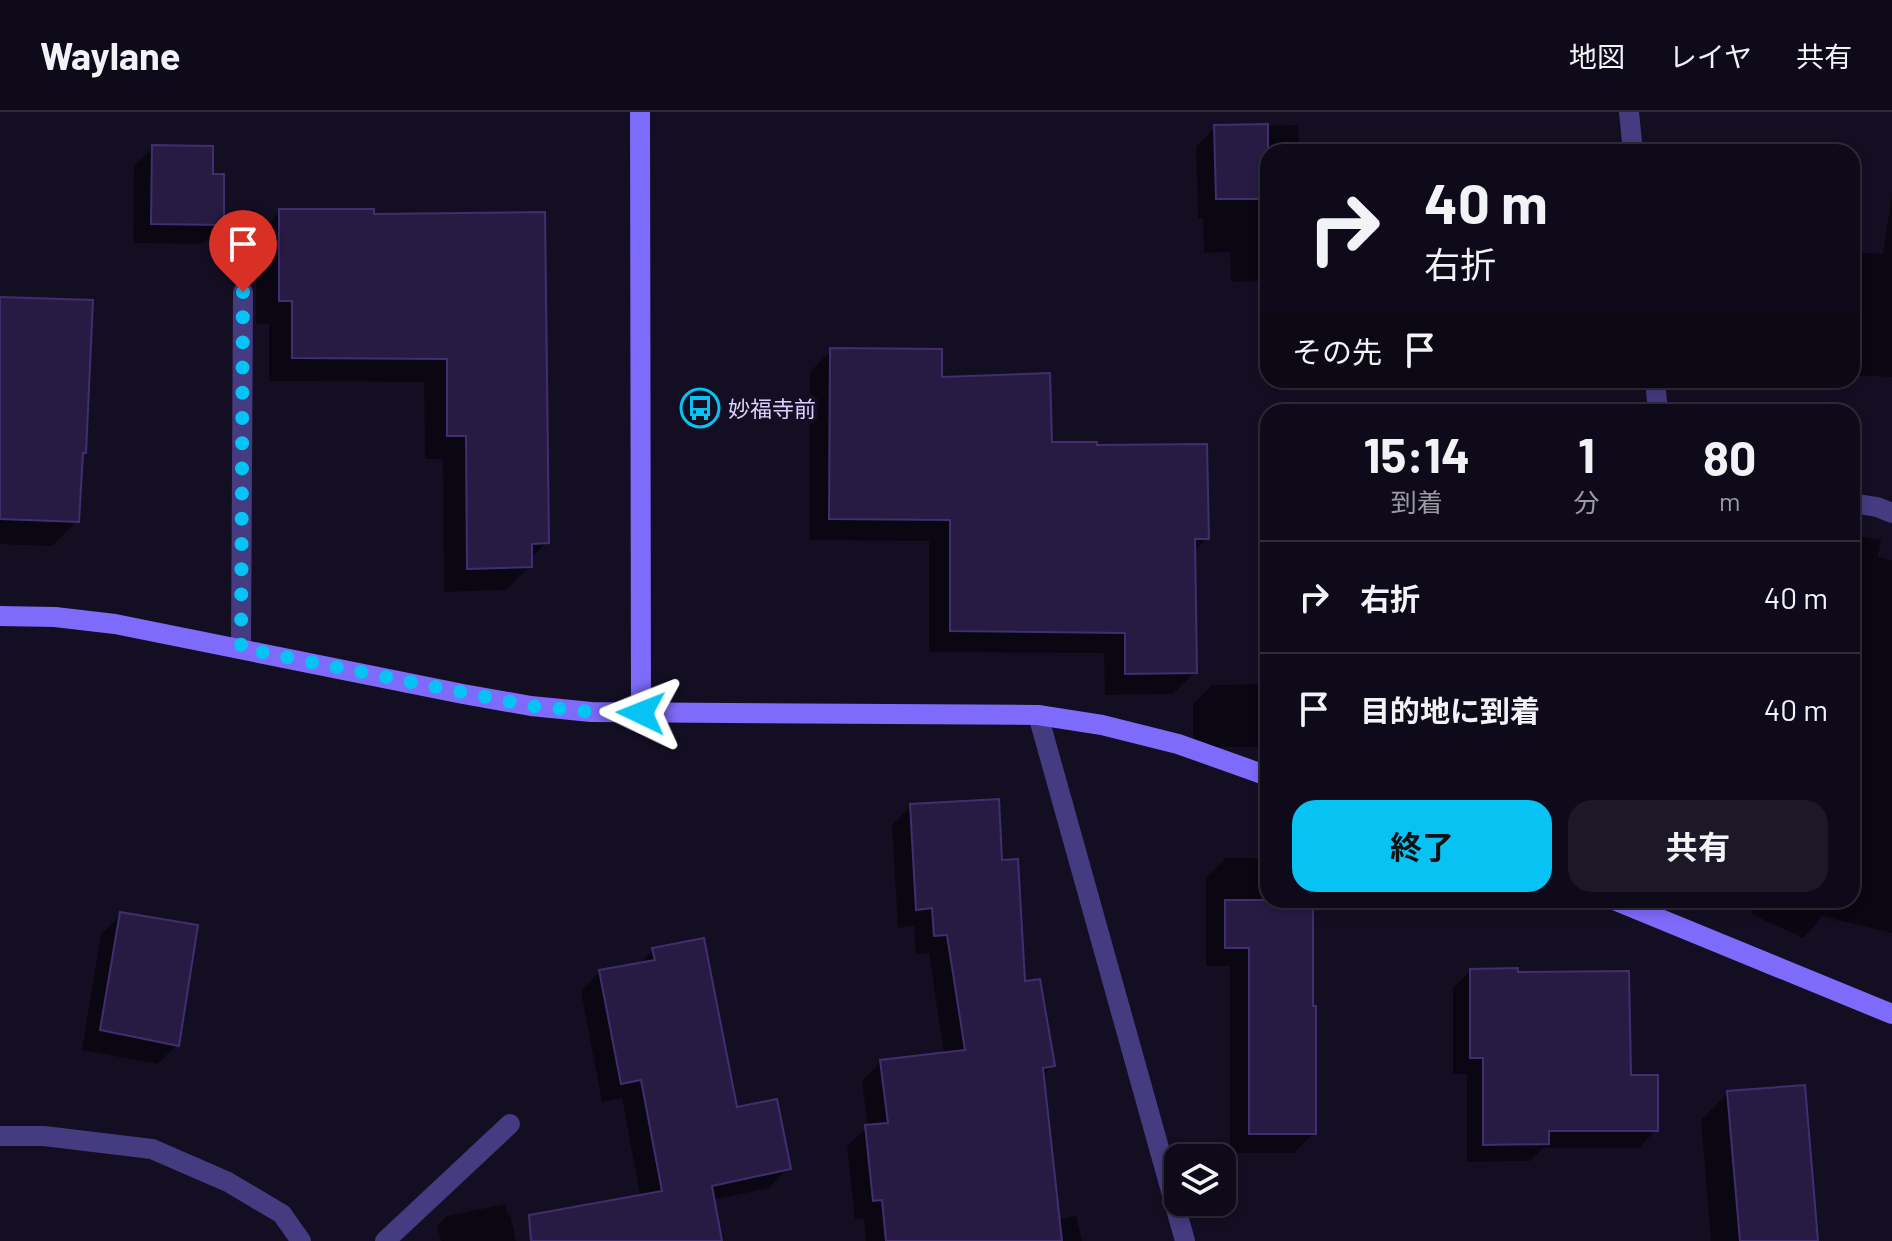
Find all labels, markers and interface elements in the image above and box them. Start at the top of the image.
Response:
text: Waylane [40,32,181,78]
text: 地図 [1569,39,1625,73]
text: レイヤ [1669,39,1752,73]
text: 共有 [1796,39,1852,73]
text: 40 m [1424,168,1548,235]
icon: right [1292,176,1396,280]
pin [209,210,277,292]
icon: arrive [221,222,265,266]
text: 右折 [1424,242,1496,285]
icon: arrive [1398,328,1442,372]
text: その先 [1292,333,1382,369]
bus stop icon: 妙福寺前 [679,387,721,429]
place label: 妙福寺前 [728,395,816,421]
text: 15:14 [1364,425,1470,483]
text: 1 [1578,425,1595,483]
text: 80 [1703,428,1756,486]
text: m [1719,485,1741,516]
text: 到着 [1391,486,1443,517]
text: 分 [1574,486,1600,517]
icon: right [1292,575,1336,619]
text: 40 m [1764,579,1828,615]
text: 右折 [1360,580,1420,616]
position arrow [599,671,683,755]
icon: arrive [1292,687,1336,731]
text: 40 m [1764,691,1828,727]
text: 目的地に到着 [1360,692,1540,728]
button: 終了 [1292,800,1552,892]
button: 共有 [1568,800,1828,892]
map controls [1164,1144,1236,1216]
button: layers [1164,1144,1236,1216]

